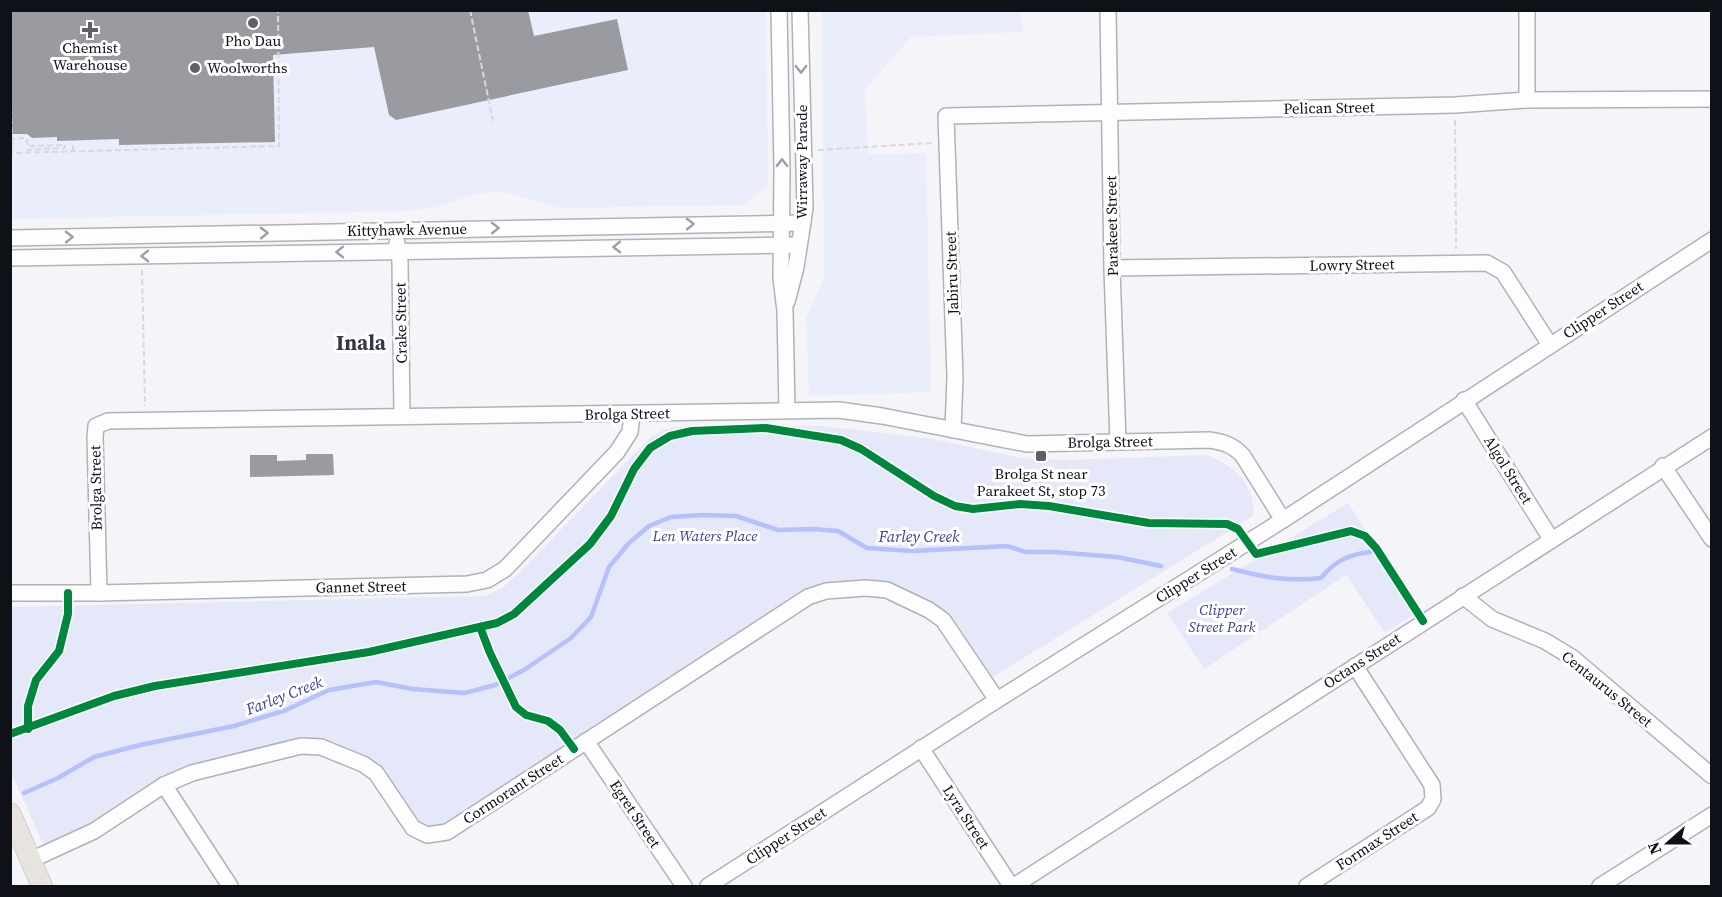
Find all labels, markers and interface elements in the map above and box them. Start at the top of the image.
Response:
marker: Pho Dau [246,16,260,30]
marker: Chemist Warehouse [83,23,97,37]
place label: Pho Dau [225,30,282,51]
place label: Chemist Warehouse [53,37,128,75]
place label: Woolworths [207,57,287,78]
marker: Woolworths [188,61,202,75]
one-way arrow [795,64,807,73]
street label: Pelican Street [1283,96,1375,119]
street label: Wirraway Parade [791,104,812,219]
one-way arrow [776,159,788,168]
street label: Parakeet Street [1100,175,1123,276]
street label: Kittyhawk Avenue [347,218,468,241]
one-way arrow [685,218,694,230]
one-way arrow [490,222,499,235]
one-way arrow [259,226,268,239]
one-way arrow [64,230,73,243]
street label: Jabiru Street [940,231,963,316]
one-way arrow [613,241,622,253]
one-way arrow [336,246,345,259]
one-way arrow [141,249,150,262]
street label: Lowry Street [1309,253,1395,276]
street label: Clipper Street [1558,276,1647,343]
street label: Crake Street [389,282,412,364]
district label: Inala [336,328,387,357]
street label: Brolga Street [584,402,670,425]
street label: Brolga Street [1067,430,1153,453]
street label: Algol Street [1479,432,1538,508]
street label: Brolga Street [84,445,107,531]
marker: Brolga St near Parakeet St, stop 73 [1034,449,1048,463]
place label: Brolga St near Parakeet St, stop 73 [977,463,1105,501]
park label: Len Waters Place [652,525,757,546]
water label: Farley Creek [878,525,960,547]
street label: Clipper Street [1151,541,1240,608]
street label: Gannet Street [315,575,407,598]
park label: Clipper Street Park [1188,599,1256,637]
street label: Octans Street [1319,628,1405,693]
street label: Centaurus Street [1557,645,1657,732]
water label: Farley Creek [241,670,326,720]
street label: Cormorant Street [458,748,567,829]
street label: Egret Street [605,776,666,852]
street label: Lyra Street [938,781,995,853]
street label: Clipper Street [741,802,830,869]
street label: Formax Street [1332,806,1422,875]
north arrow [1638,813,1698,873]
text: N [1642,839,1666,858]

